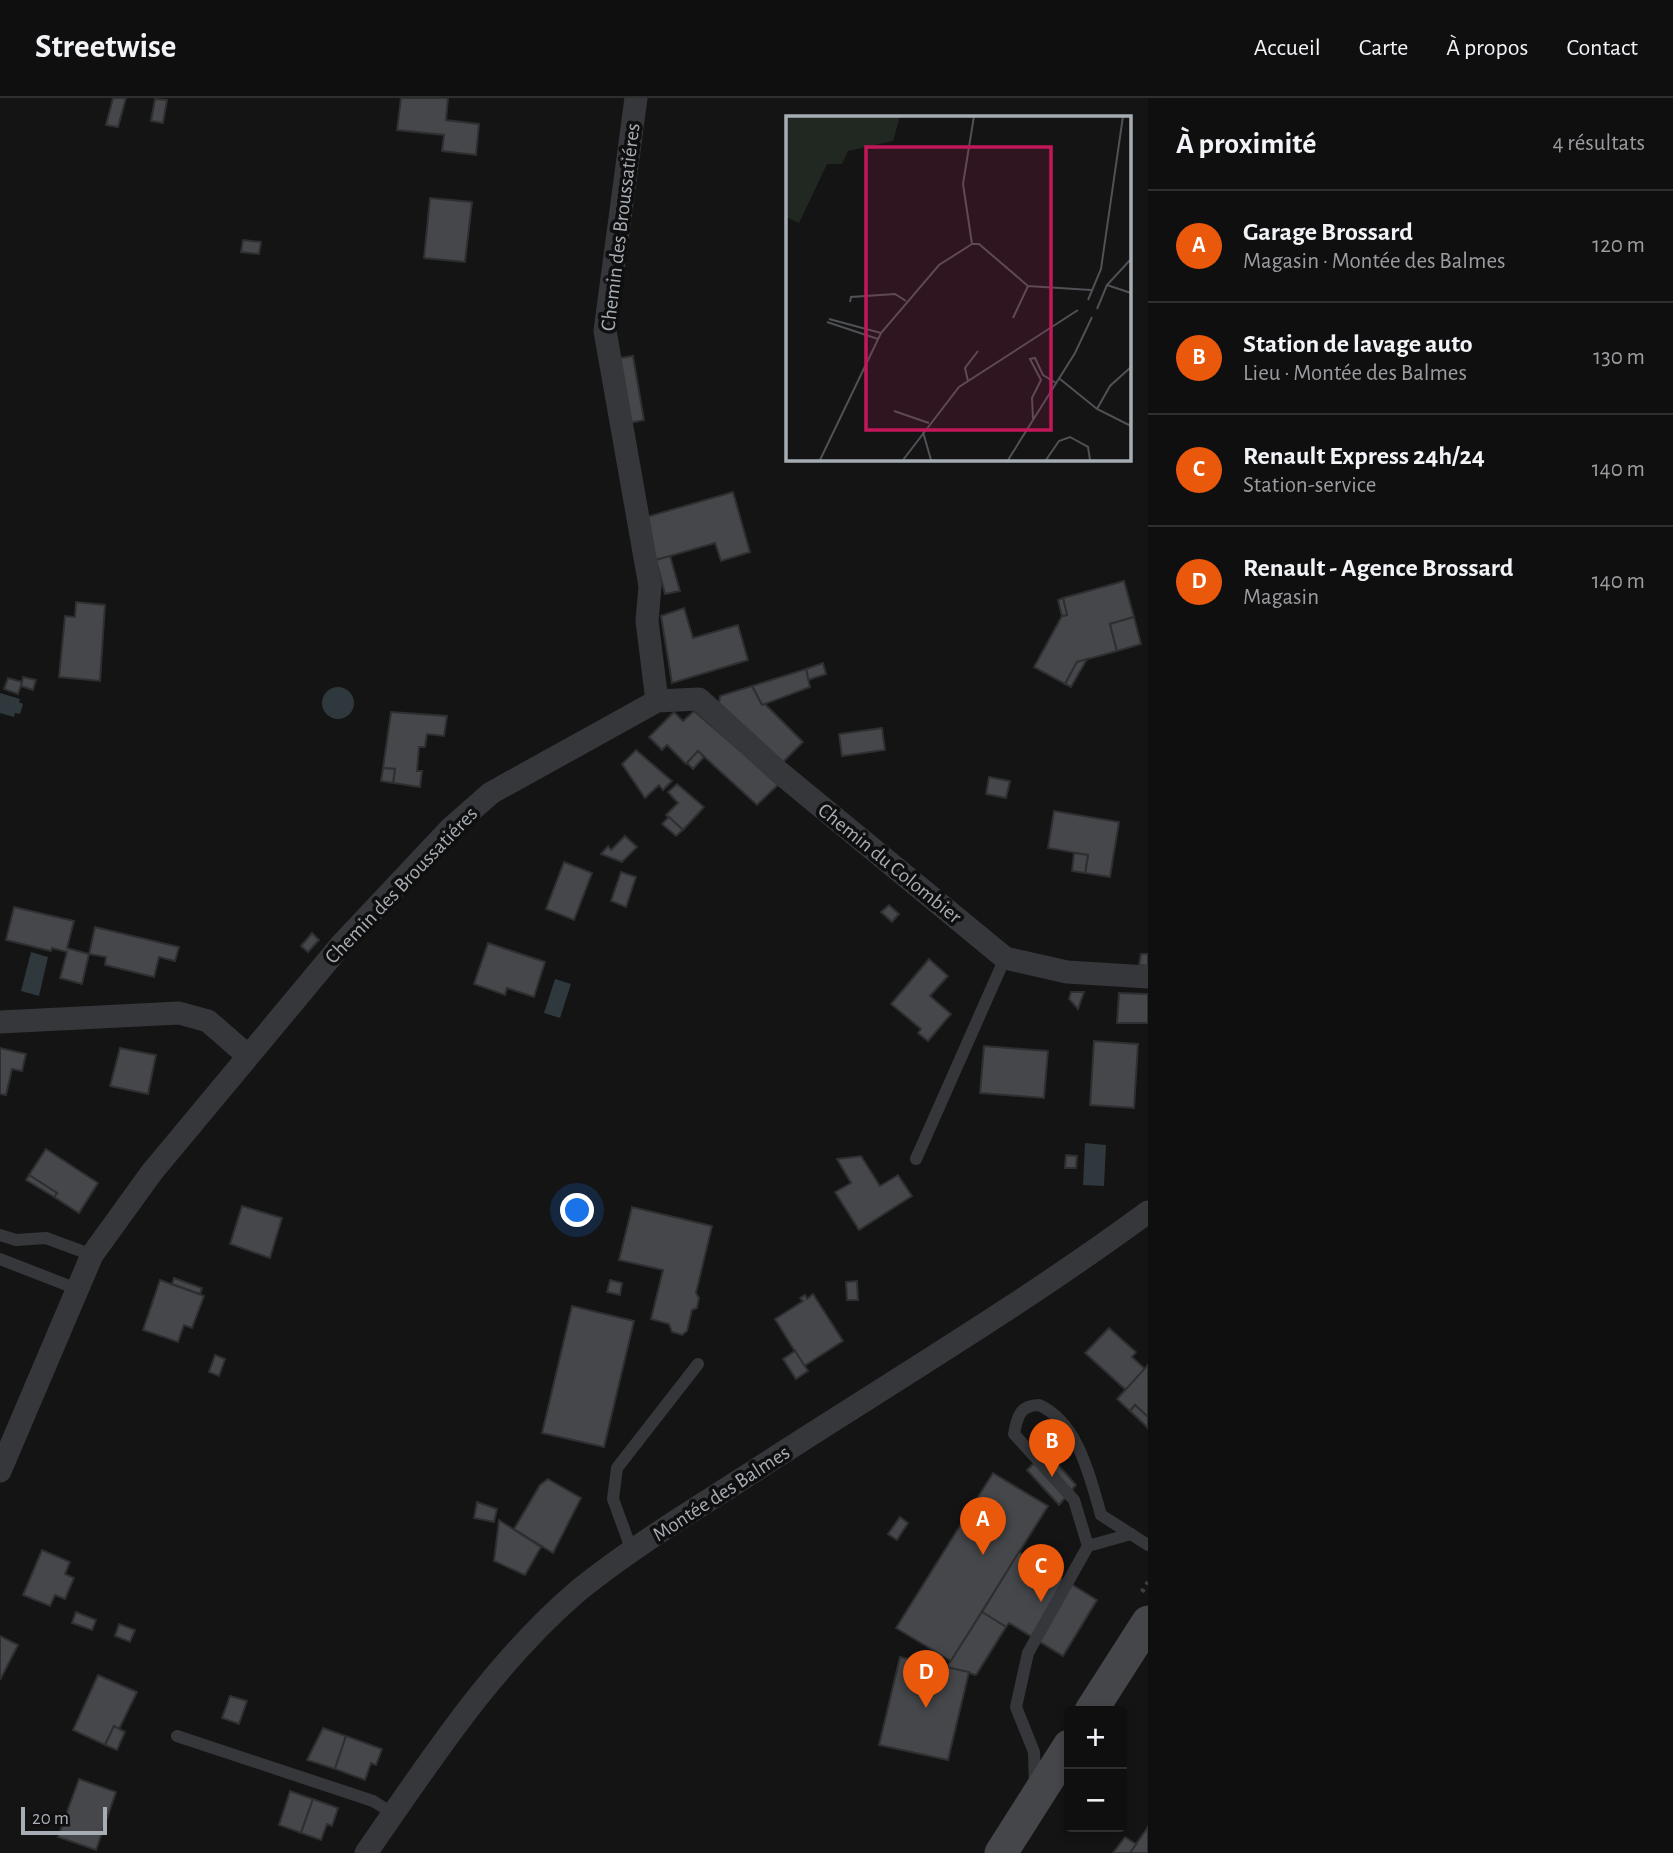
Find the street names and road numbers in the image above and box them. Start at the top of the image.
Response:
street label: Chemin des Broussatiéres [597,122,644,332]
street label: Chemin du Colombier [814,799,966,928]
street label: Chemin des Broussatiéres [321,803,482,968]
street label: Montée des Balmes [649,1441,793,1545]

